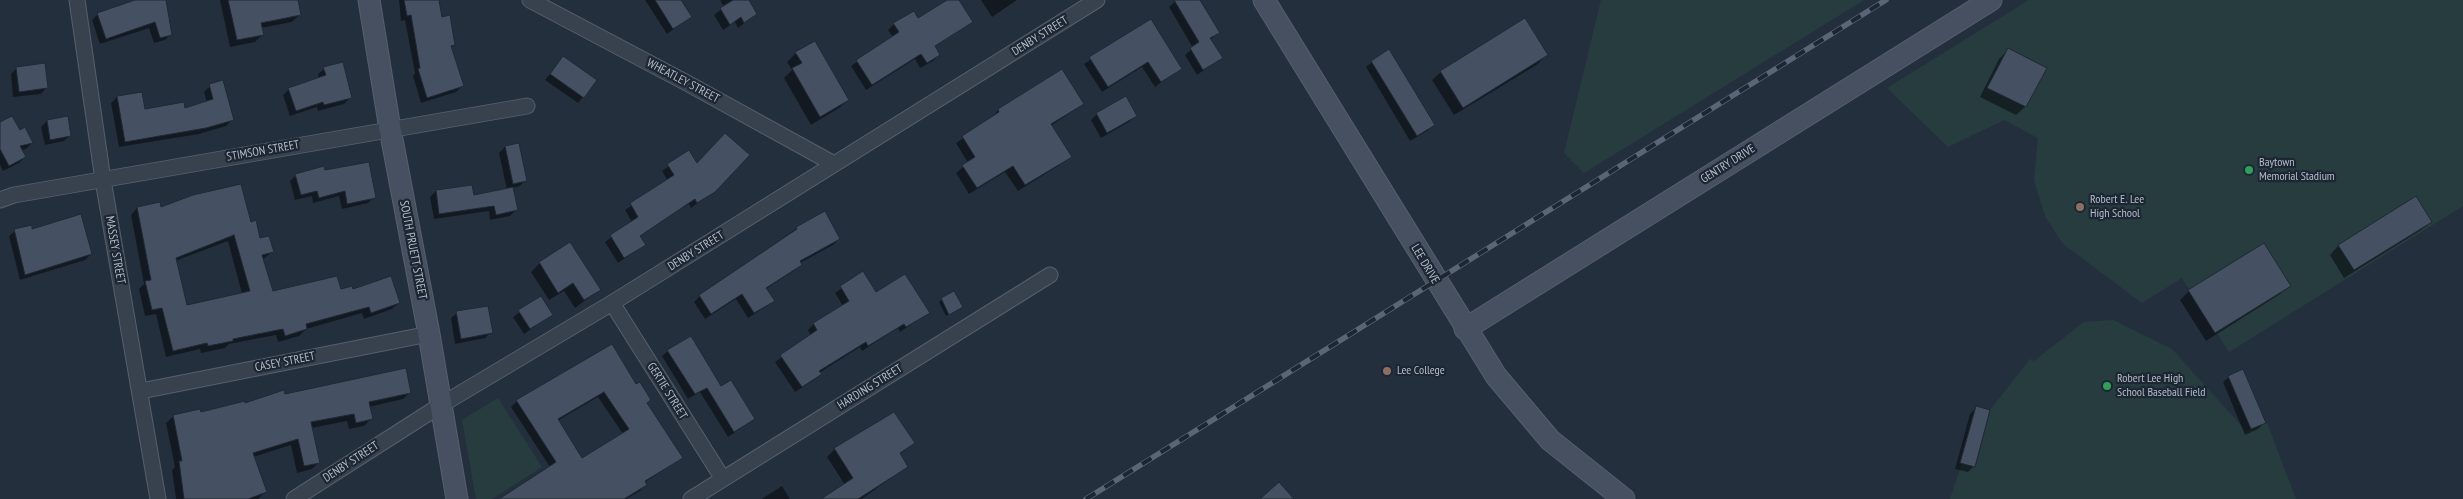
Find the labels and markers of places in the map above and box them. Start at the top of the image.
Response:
place label: Baytown Memorial Stadium [2259,156,2335,184]
marker: Baytown Memorial Stadium [2243,164,2255,176]
place label: Robert E. Lee High School [2090,193,2144,221]
marker: Robert E. Lee High School [2074,201,2086,213]
place label: Lee College [1397,364,1445,378]
marker: Lee College [1381,365,1393,377]
place label: Robert Lee High School Baseball Field [2117,372,2206,400]
marker: Robert Lee High School Baseball Field [2101,380,2113,392]

